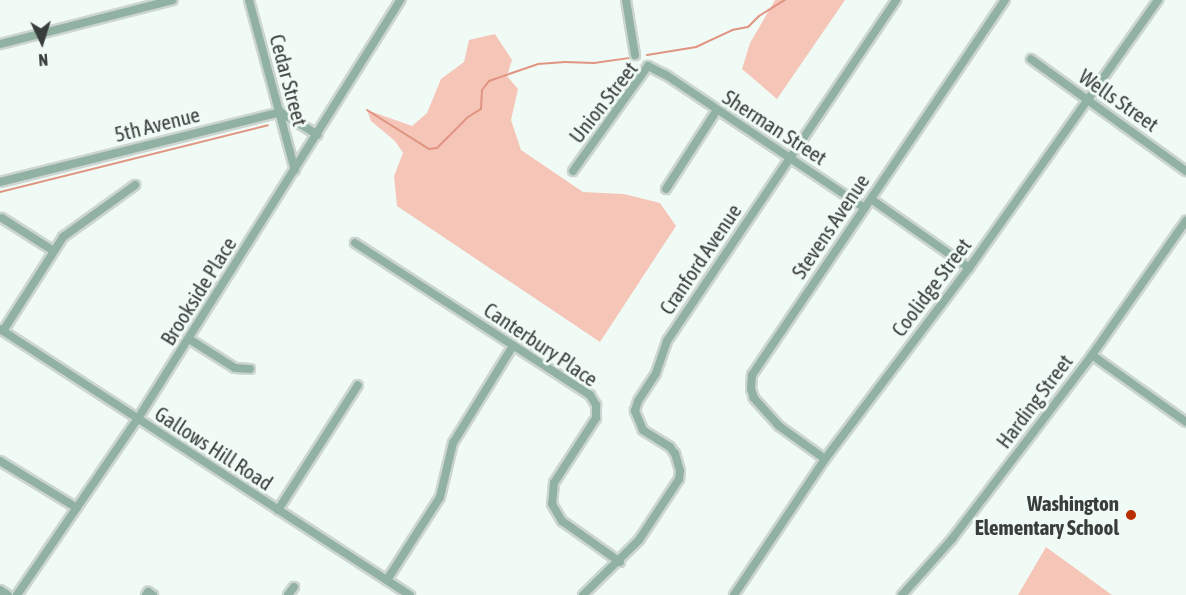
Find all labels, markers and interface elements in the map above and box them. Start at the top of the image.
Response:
north arrow [12,12,72,72]
street label: Cedar Street [265,31,313,129]
text: N [38,51,49,69]
street label: Union Street [563,56,643,148]
street label: Wells Street [1074,63,1164,137]
street label: Sherman Street [718,84,832,170]
street label: 5th Avenue [112,101,202,147]
street label: Stevens Avenue [786,169,874,283]
street label: Cranford Avenue [654,199,746,319]
street label: Brookside Place [155,232,241,350]
street label: Coolidge Street [886,233,976,341]
street label: Canterbury Place [479,297,603,391]
street label: Harding Street [991,349,1077,453]
street label: Gallows Hill Road [150,401,278,495]
place label: Washington Elementary School [975,490,1119,540]
marker: Washington Elementary School [1124,508,1138,522]

